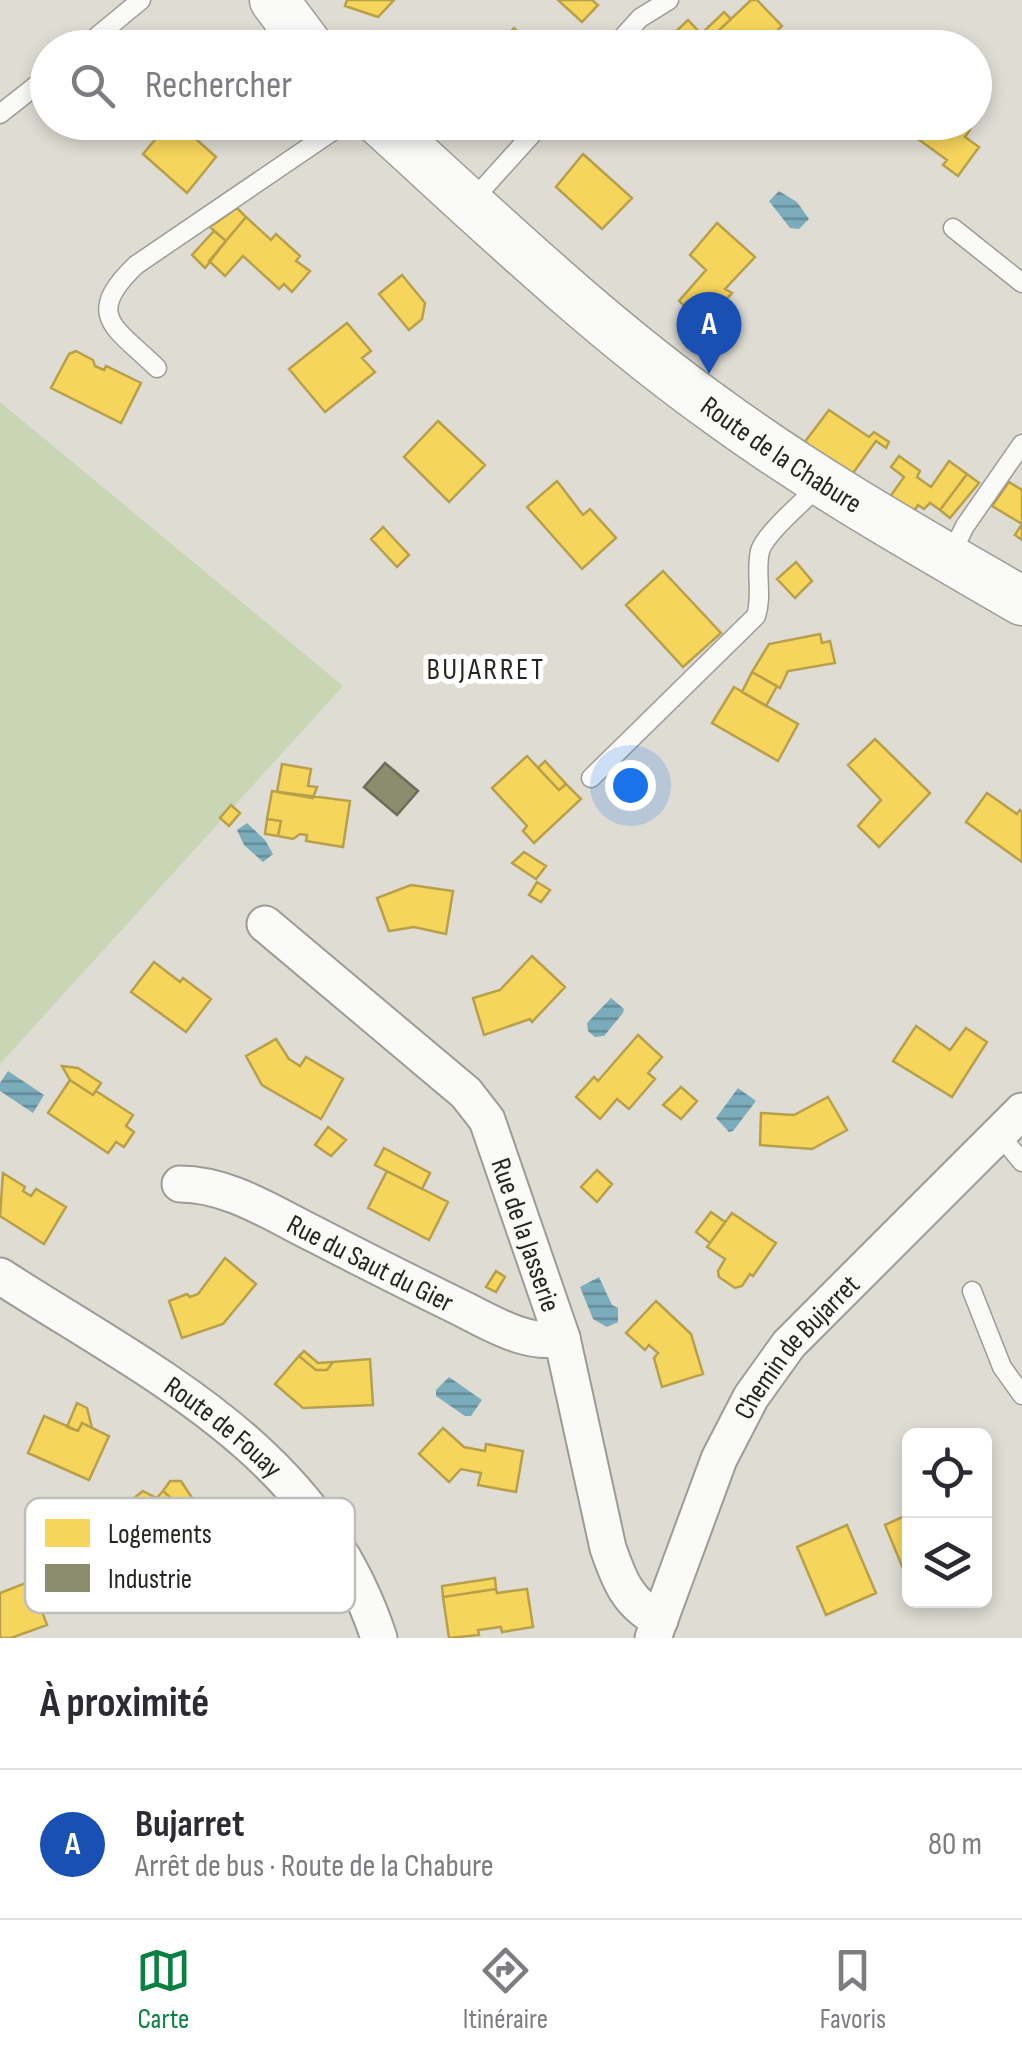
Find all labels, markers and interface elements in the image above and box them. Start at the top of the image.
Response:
search box [30,30,992,140]
icon: search [65,58,120,113]
text: Rechercher [145,63,292,108]
pin: A [676,292,742,374]
street label: Route de la Chabure [694,390,867,521]
district label: BUJARRET [426,652,546,688]
your location [605,760,656,811]
street label: Rue de la Jasserie [483,1154,567,1316]
street label: Rue du Saut du Gier [281,1208,459,1320]
street label: Chemin de Bujarret [727,1268,867,1425]
street label: Route de Fouay [158,1370,289,1485]
map controls [902,1428,992,1608]
button: locate [902,1428,992,1518]
legend [25,1498,355,1613]
text: Logements [108,1518,212,1551]
button: layers [902,1518,992,1608]
text: Industrie [108,1563,192,1596]
text: À proximité [40,1678,209,1729]
text: Bujarret [135,1802,245,1847]
text: A [65,1825,80,1864]
text: 80 m [928,1825,982,1864]
text: Arrêt de bus · Route de la Chabure [135,1847,494,1886]
tab: Carte [136,1943,191,2036]
tab: Itinéraire [463,1943,548,2036]
tab: Favoris [820,1943,886,2036]

